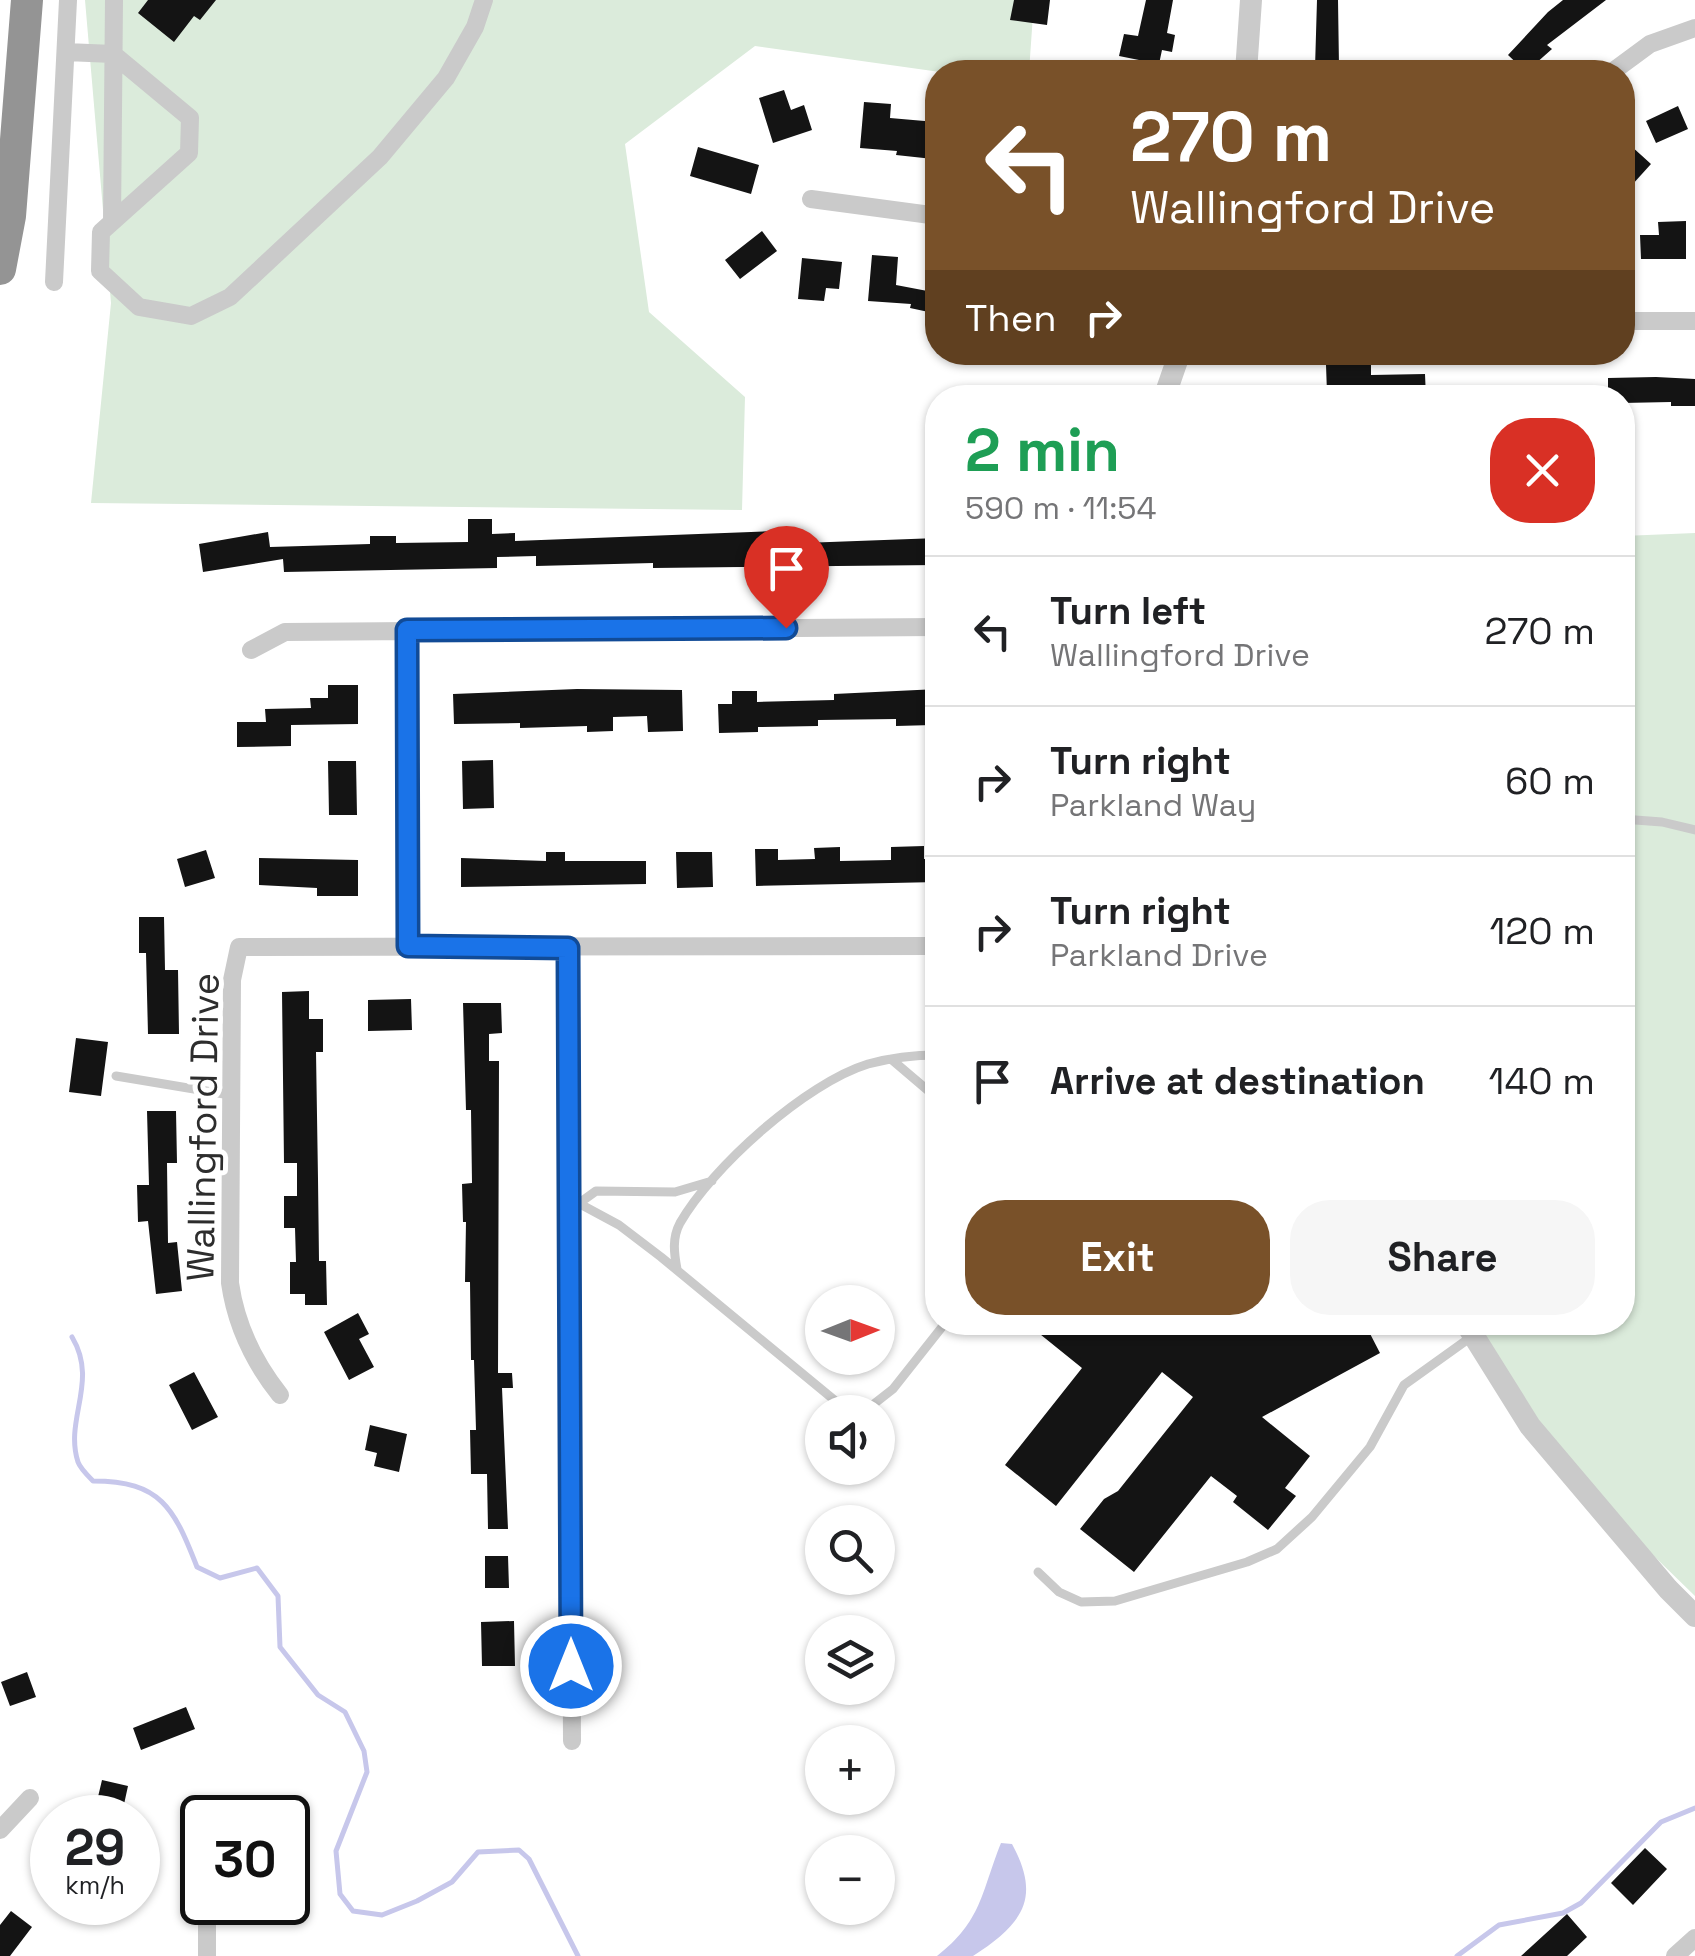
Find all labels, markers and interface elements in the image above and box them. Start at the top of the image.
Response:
text: 270 m [1130,92,1332,181]
icon: left [965,100,1095,230]
text: Wallingford Drive [1130,179,1495,236]
icon: right [1076,290,1131,345]
text: Then [965,294,1056,342]
text: 2 min [965,412,1120,489]
button: close [1490,418,1595,523]
text: 590 m · 11:54 [965,488,1156,528]
pin [744,526,829,629]
icon: arrive [759,541,814,596]
text: Turn left [1050,587,1206,635]
icon: left [965,604,1020,659]
text: 270 m [1484,607,1595,655]
text: Wallingford Drive [1050,635,1310,675]
text: Turn right [1050,737,1231,785]
icon: right [965,754,1020,809]
text: 60 m [1505,757,1595,805]
text: Parkland Way [1050,785,1256,825]
text: Turn right [1050,887,1231,935]
icon: right [965,904,1020,959]
text: 120 m [1489,907,1595,955]
text: Parkland Drive [1050,935,1268,975]
street label: Wallingford Drive [176,972,230,1282]
icon: arrive [965,1054,1020,1109]
text: Arrive at destination [1050,1057,1425,1105]
text: 140 m [1489,1057,1595,1105]
button: Exit [965,1200,1270,1315]
button: Share [1290,1200,1595,1315]
north arrow [805,1285,895,1375]
map controls [805,1285,895,1925]
button: sound [805,1395,895,1485]
button: search [805,1505,895,1595]
position arrow [519,1614,623,1718]
button: layers [805,1615,895,1705]
button: + [805,1725,895,1815]
speed limit sign: 30 [180,1795,310,1925]
text: 29 [65,1816,125,1880]
button: − [805,1835,895,1925]
text: km/h [65,1869,125,1901]

